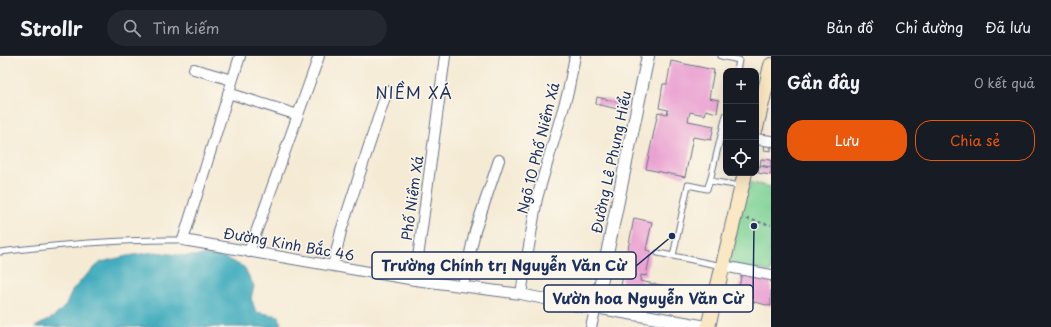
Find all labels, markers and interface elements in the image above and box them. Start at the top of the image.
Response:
search box [107,10,387,46]
text: Strollr [20,14,83,42]
text: Tìm kiếm [153,16,220,39]
icon: search [121,17,143,39]
text: Bản đồ [826,17,873,38]
text: Chỉ đường [895,17,963,38]
text: Đã lưu [985,17,1031,38]
map controls [723,68,759,176]
button: + [723,68,759,104]
text: Gần đây [787,69,860,95]
text: 0 kết quả [974,73,1035,92]
district label: NIỀM XÁ [375,80,453,104]
street label: Ngõ 10 Phố Niềm Xá [512,80,565,216]
street label: Đường Lê Phụng Hiểu [586,89,636,235]
button: − [723,104,759,140]
button: Lưu [787,120,907,161]
button: Chia sẻ [915,120,1035,161]
button: locate [723,140,759,176]
street label: Phố Niềm Xá [396,154,428,242]
street label: Đường Kinh Bắc 46 [222,222,356,266]
callout: Trường Chính trị Nguyễn Văn Cừ [372,252,636,279]
text: Trường Chính trị Nguyễn Văn Cừ [381,253,628,276]
callout: Vườn hoa Nguyễn Văn Cừ [544,285,753,312]
text: Vườn hoa Nguyễn Văn Cừ [552,286,745,309]

